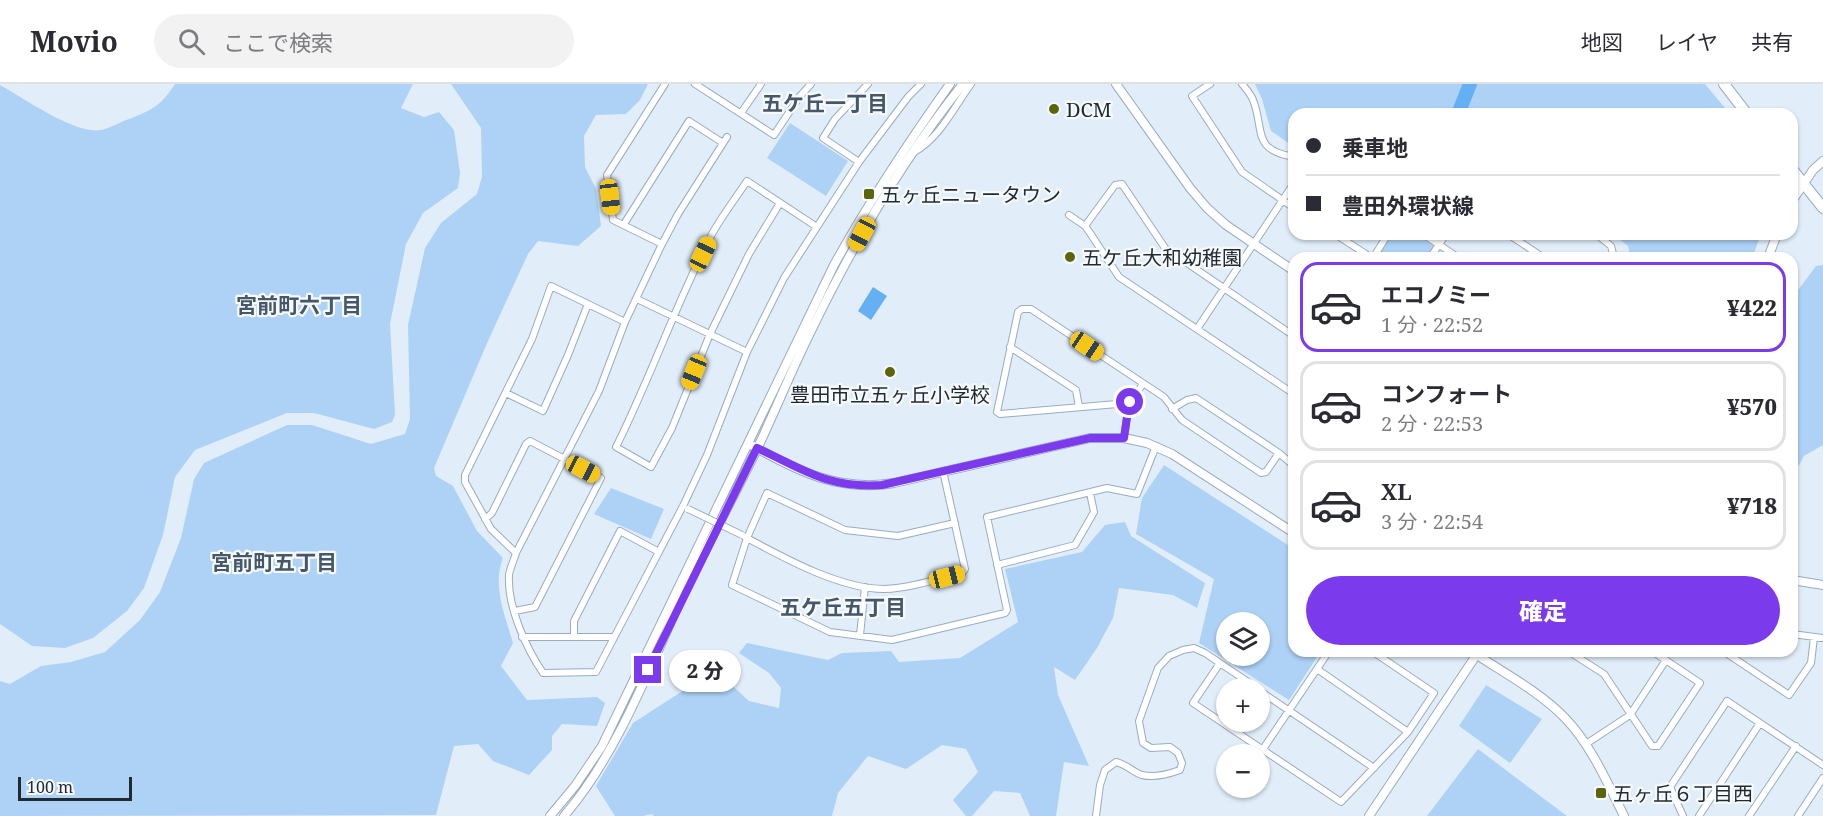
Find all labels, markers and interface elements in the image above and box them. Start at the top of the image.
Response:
search box [154,14,574,68]
text: Movio [30,22,118,60]
icon: search [175,25,208,58]
text: ここで検索 [223,27,333,57]
text: 地図 [1581,28,1623,56]
text: レイヤ [1656,28,1718,56]
text: 共有 [1751,28,1793,56]
district label: 五ケ丘一丁目 [762,89,888,117]
place label: DCM [1066,96,1112,123]
marker: DCM [1047,102,1061,116]
text: 乗車地 [1342,132,1408,162]
car [599,178,621,216]
place label: 五ヶ丘ニュータウン [881,181,1061,208]
marker: 五ヶ丘ニュータウン [862,187,876,201]
text: 豊田外環状線 [1342,190,1474,220]
car [846,214,878,254]
car [687,234,719,274]
place label: 五ケ丘大和幼稚園 [1082,244,1242,271]
marker: 五ケ丘大和幼稚園 [1063,250,1077,264]
text: エコノミー [1381,279,1491,309]
icon: car [1309,280,1363,334]
district label: 宮前町六丁目 [236,291,362,319]
text: ¥422 [1727,292,1777,322]
text: 1 分 · 22:52 [1381,311,1483,338]
car [1067,328,1107,364]
car [679,352,709,392]
marker: 豊田市立五ヶ丘小学校 [883,365,897,379]
text: コンフォート [1381,378,1512,408]
icon: car [1309,379,1363,433]
place label: 豊田市立五ヶ丘小学校 [790,381,990,408]
route start [1116,388,1143,415]
text: ¥570 [1727,391,1777,421]
text: 2 分 · 22:53 [1381,410,1483,437]
car [563,453,603,485]
text: XL [1381,476,1412,506]
icon: car [1309,478,1363,532]
text: ¥718 [1727,490,1777,520]
text: 3 分 · 22:54 [1381,508,1483,535]
district label: 宮前町五丁目 [211,548,337,576]
car [927,564,967,590]
button: 確定 [1306,576,1780,645]
district label: 五ケ丘五丁目 [780,593,906,621]
map controls [1216,612,1270,798]
button: layers [1216,612,1270,666]
callout: 2 分 [669,649,741,691]
route end [634,656,661,683]
text: 2 分 [687,657,723,684]
button: + [1216,678,1270,732]
button: − [1216,744,1270,798]
scale bar [18,774,132,802]
text: 100 m [27,776,73,798]
place label: 五ヶ丘６丁目西 [1613,780,1753,807]
marker: 五ヶ丘６丁目西 [1594,786,1608,800]

